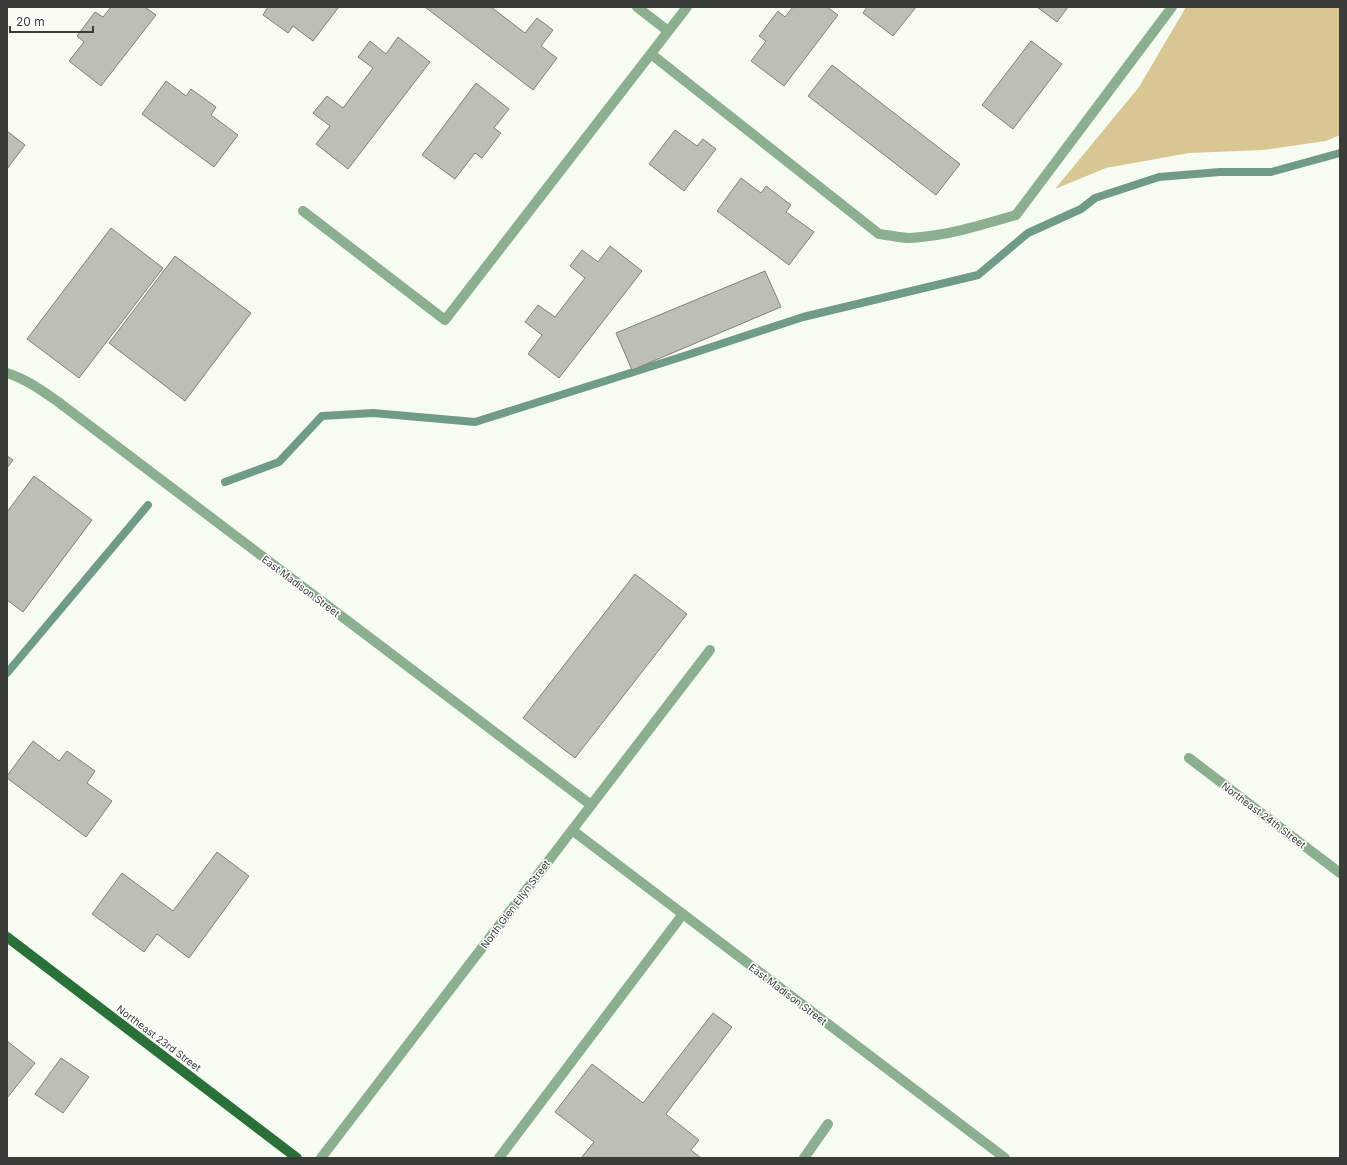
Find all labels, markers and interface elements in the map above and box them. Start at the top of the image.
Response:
scale bar [10,8,93,34]
text: 20 m [16,14,45,29]
street label: East Madison Street [260,553,343,620]
street label: Northeast 24th Street [1220,779,1309,851]
street label: North Glen Ellyn Street [478,857,553,950]
street label: East Madison Street [747,961,830,1028]
street label: Northeast 23rd Street [114,1002,204,1074]

